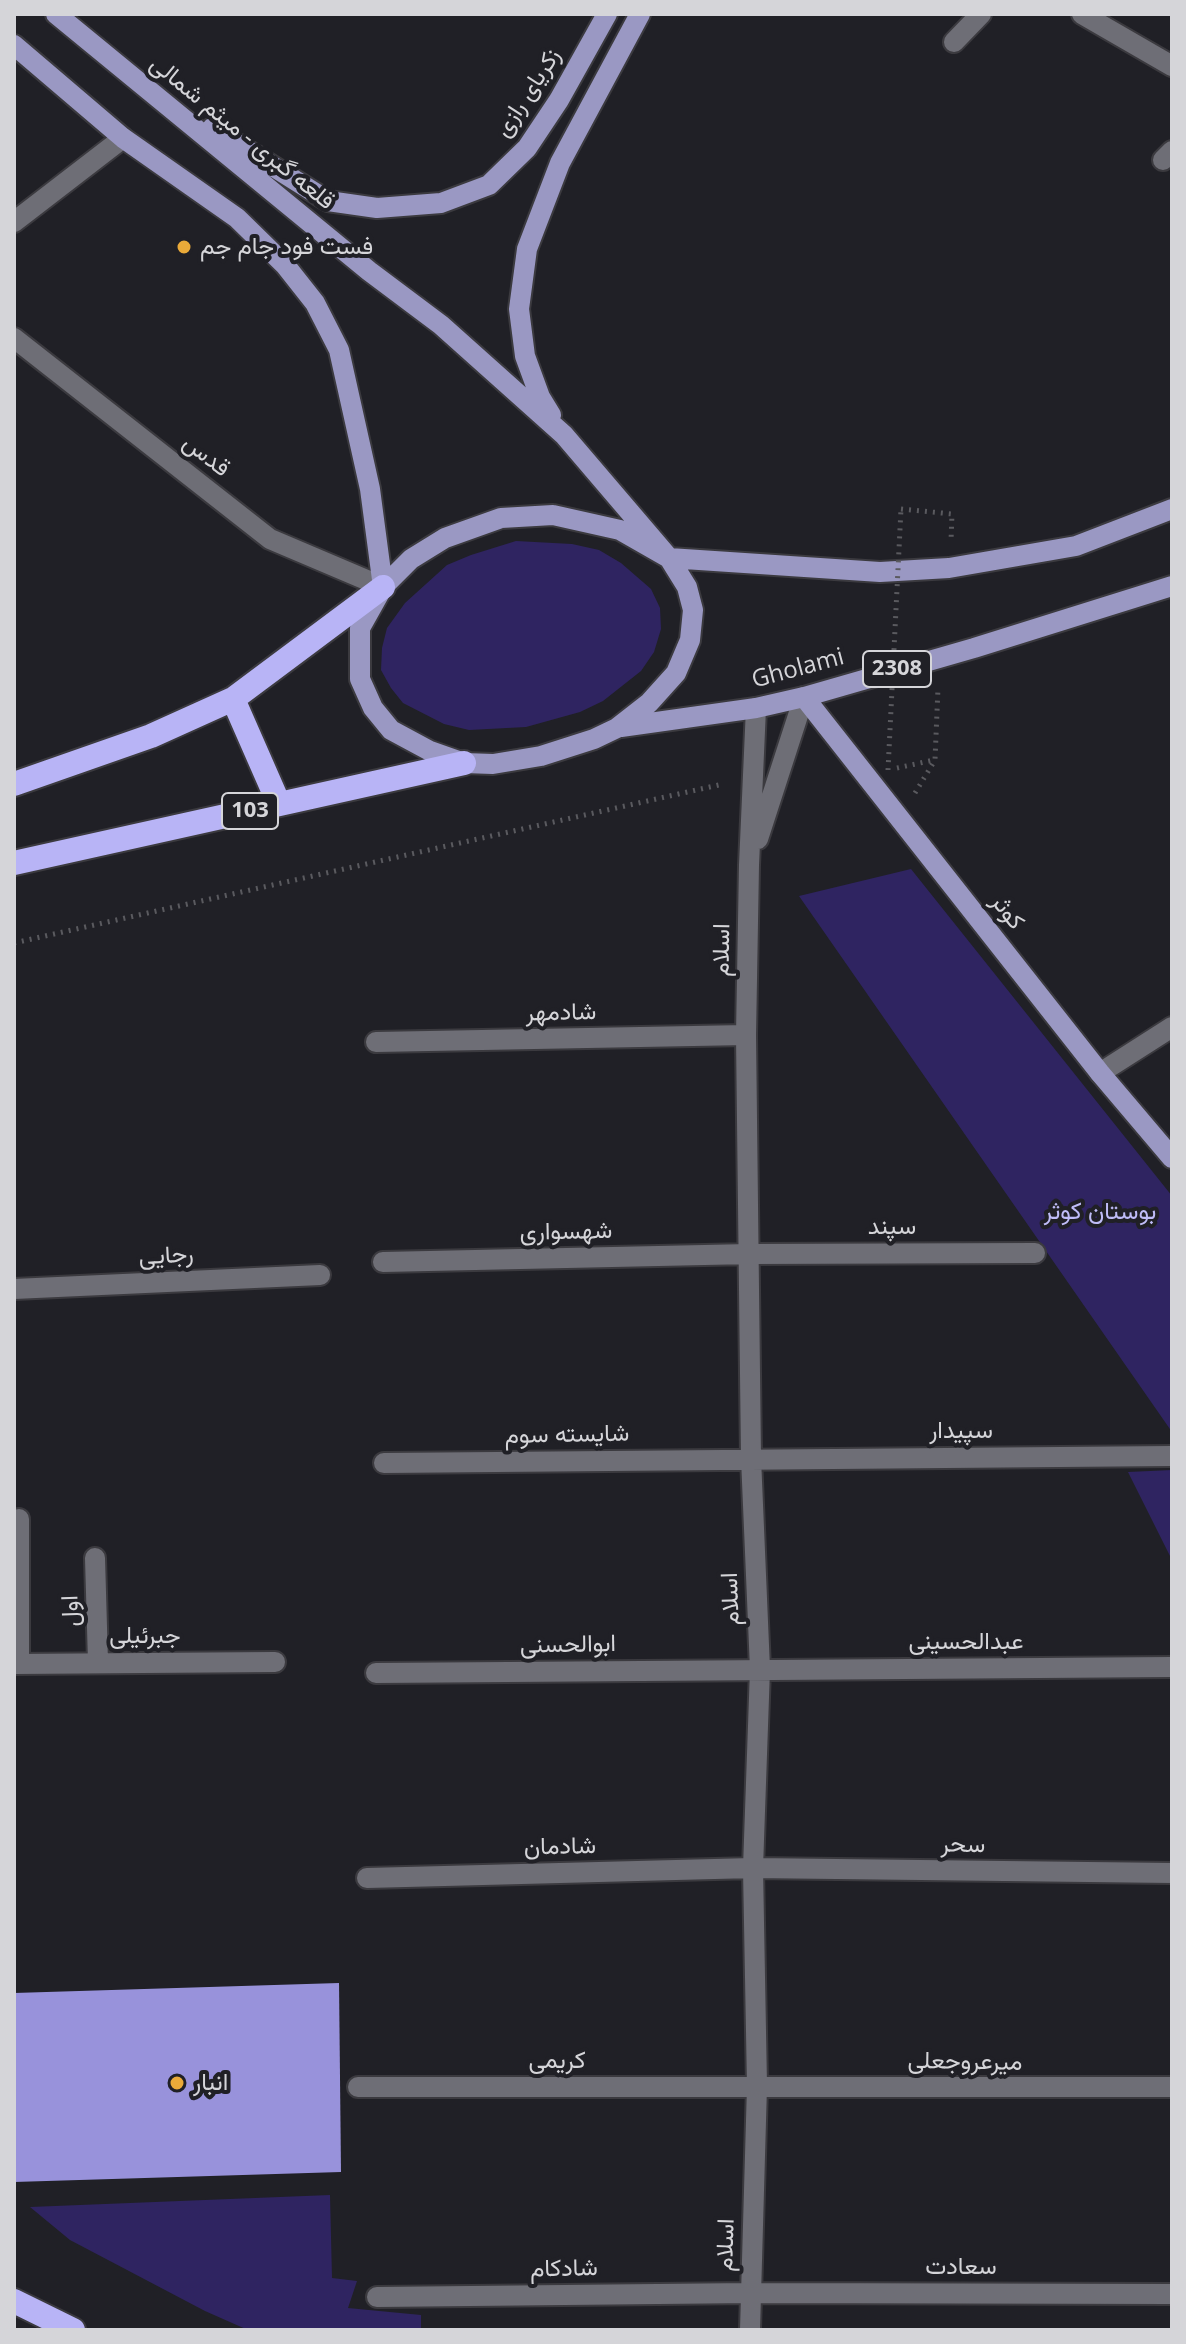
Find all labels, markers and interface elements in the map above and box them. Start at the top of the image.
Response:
street label: زکریای رازی [489,43,567,143]
street label: قلعه گبری - میثم شمالی [144,50,340,216]
place label: فست فود جام جم [200,233,373,261]
marker: فست فود جام جم [175,238,193,256]
street label: قدس [177,429,235,483]
street label: Gholami [749,643,847,695]
road number: 2308 [863,651,931,687]
road number: 103 [222,793,278,829]
street label: کوثر [984,888,1030,936]
street label: اسلام [707,923,737,977]
street label: شادمهر [525,998,597,1028]
park label: بوستان کوثر [1044,1198,1156,1226]
street label: سپند [868,1213,916,1241]
street label: شهسواری [519,1217,613,1247]
street label: رجایی [138,1240,194,1272]
street label: سپیدار [929,1417,993,1445]
street label: شایسته سوم [504,1420,630,1450]
street label: اسلام [716,1572,746,1626]
street label: اول [56,1595,86,1627]
street label: جبرئیلی [109,1622,181,1650]
street label: عبدالحسینی [908,1628,1024,1656]
street label: ابوالحسنی [520,1630,616,1660]
street label: سحر [940,1830,986,1860]
street label: شادمان [524,1832,596,1862]
street label: کریمی [528,2047,586,2075]
street label: میرعروجعلی [907,2047,1023,2077]
place label: انبار [193,2069,228,2097]
marker: انبار [168,2074,186,2092]
street label: اسلام [711,2218,741,2272]
street label: سعادت [925,2253,997,2281]
street label: شادکام [530,2254,598,2284]

